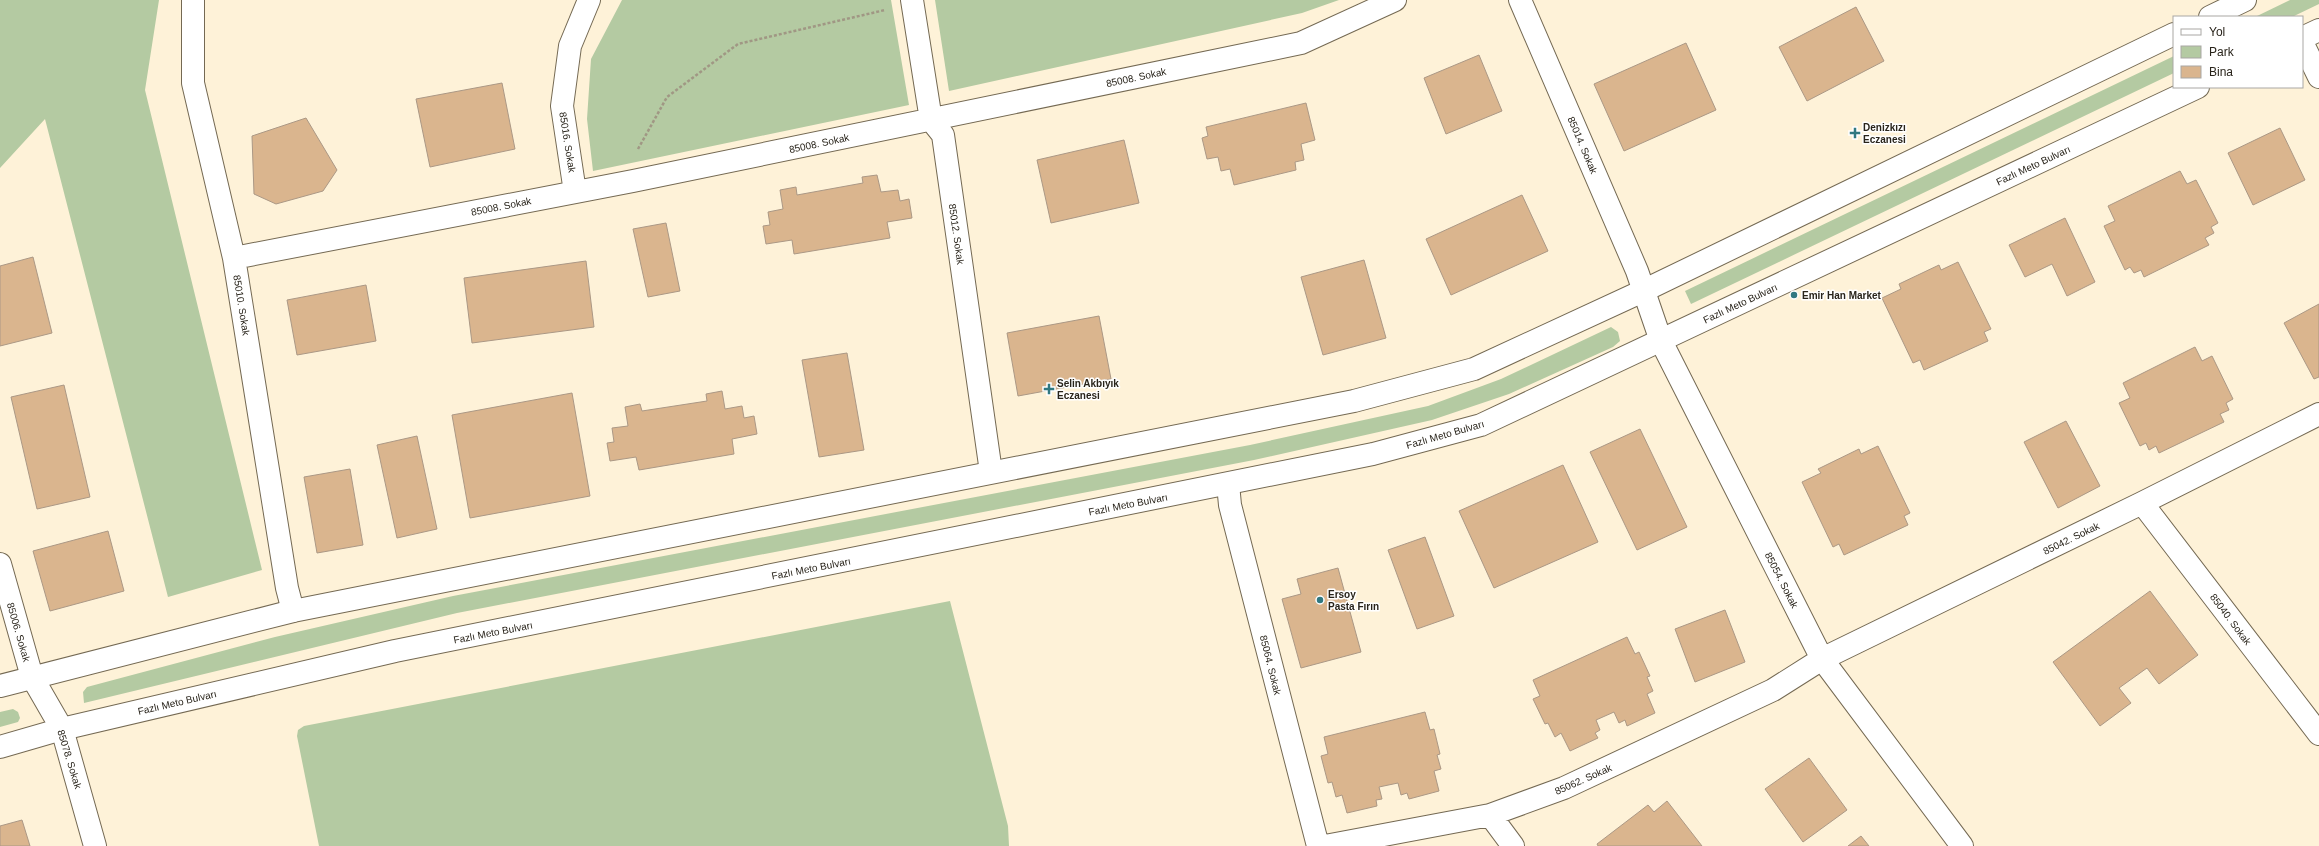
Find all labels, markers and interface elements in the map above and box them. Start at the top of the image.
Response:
legend [2173,16,2303,88]
text: Yol [2209,25,2225,39]
text: Park [2209,45,2235,59]
text: Bina [2209,65,2233,79]
street label: 85008. Sokak [1105,66,1168,89]
street label: 85016. Sokak [557,111,578,174]
street label: 85014. Sokak [1566,115,1600,176]
place label: Denizkızı Eczanesi [1863,122,1906,145]
marker: Denizkızı Eczanesi [1850,128,1860,138]
street label: 85008. Sokak [788,132,851,155]
street label: Fazlı Meto Bulvarı [1994,143,2072,187]
street label: 85008. Sokak [470,195,533,218]
street label: 85012. Sokak [947,203,966,266]
street label: 85010. Sokak [231,274,252,337]
street label: Fazlı Meto Bulvarı [1701,281,1779,325]
marker: Emir Han Market [1789,290,1799,300]
place label: Emir Han Market [1802,290,1882,301]
place label: Selin Akbıyık Eczanesi [1057,378,1119,401]
marker: Selin Akbıyık Eczanesi [1044,384,1054,394]
street label: Fazlı Meto Bulvarı [1405,418,1485,451]
street label: Fazlı Meto Bulvarı [1087,491,1169,518]
street label: 85042. Sokak [2041,520,2102,557]
street label: 85054. Sokak [1763,550,1801,611]
street label: Fazlı Meto Bulvarı [770,555,852,582]
place label: Ersoy Pasta Fırın [1328,589,1379,612]
street label: 85040. Sokak [2208,592,2254,648]
marker: Ersoy Pasta Fırın [1315,595,1325,605]
street label: 85006. Sokak [5,601,33,664]
street label: Fazlı Meto Bulvarı [452,619,534,646]
street label: 85064. Sokak [1258,634,1283,697]
street label: Fazlı Meto Bulvarı [137,688,218,717]
street label: 85078. Sokak [55,728,84,791]
street label: 85062. Sokak [1553,762,1614,797]

